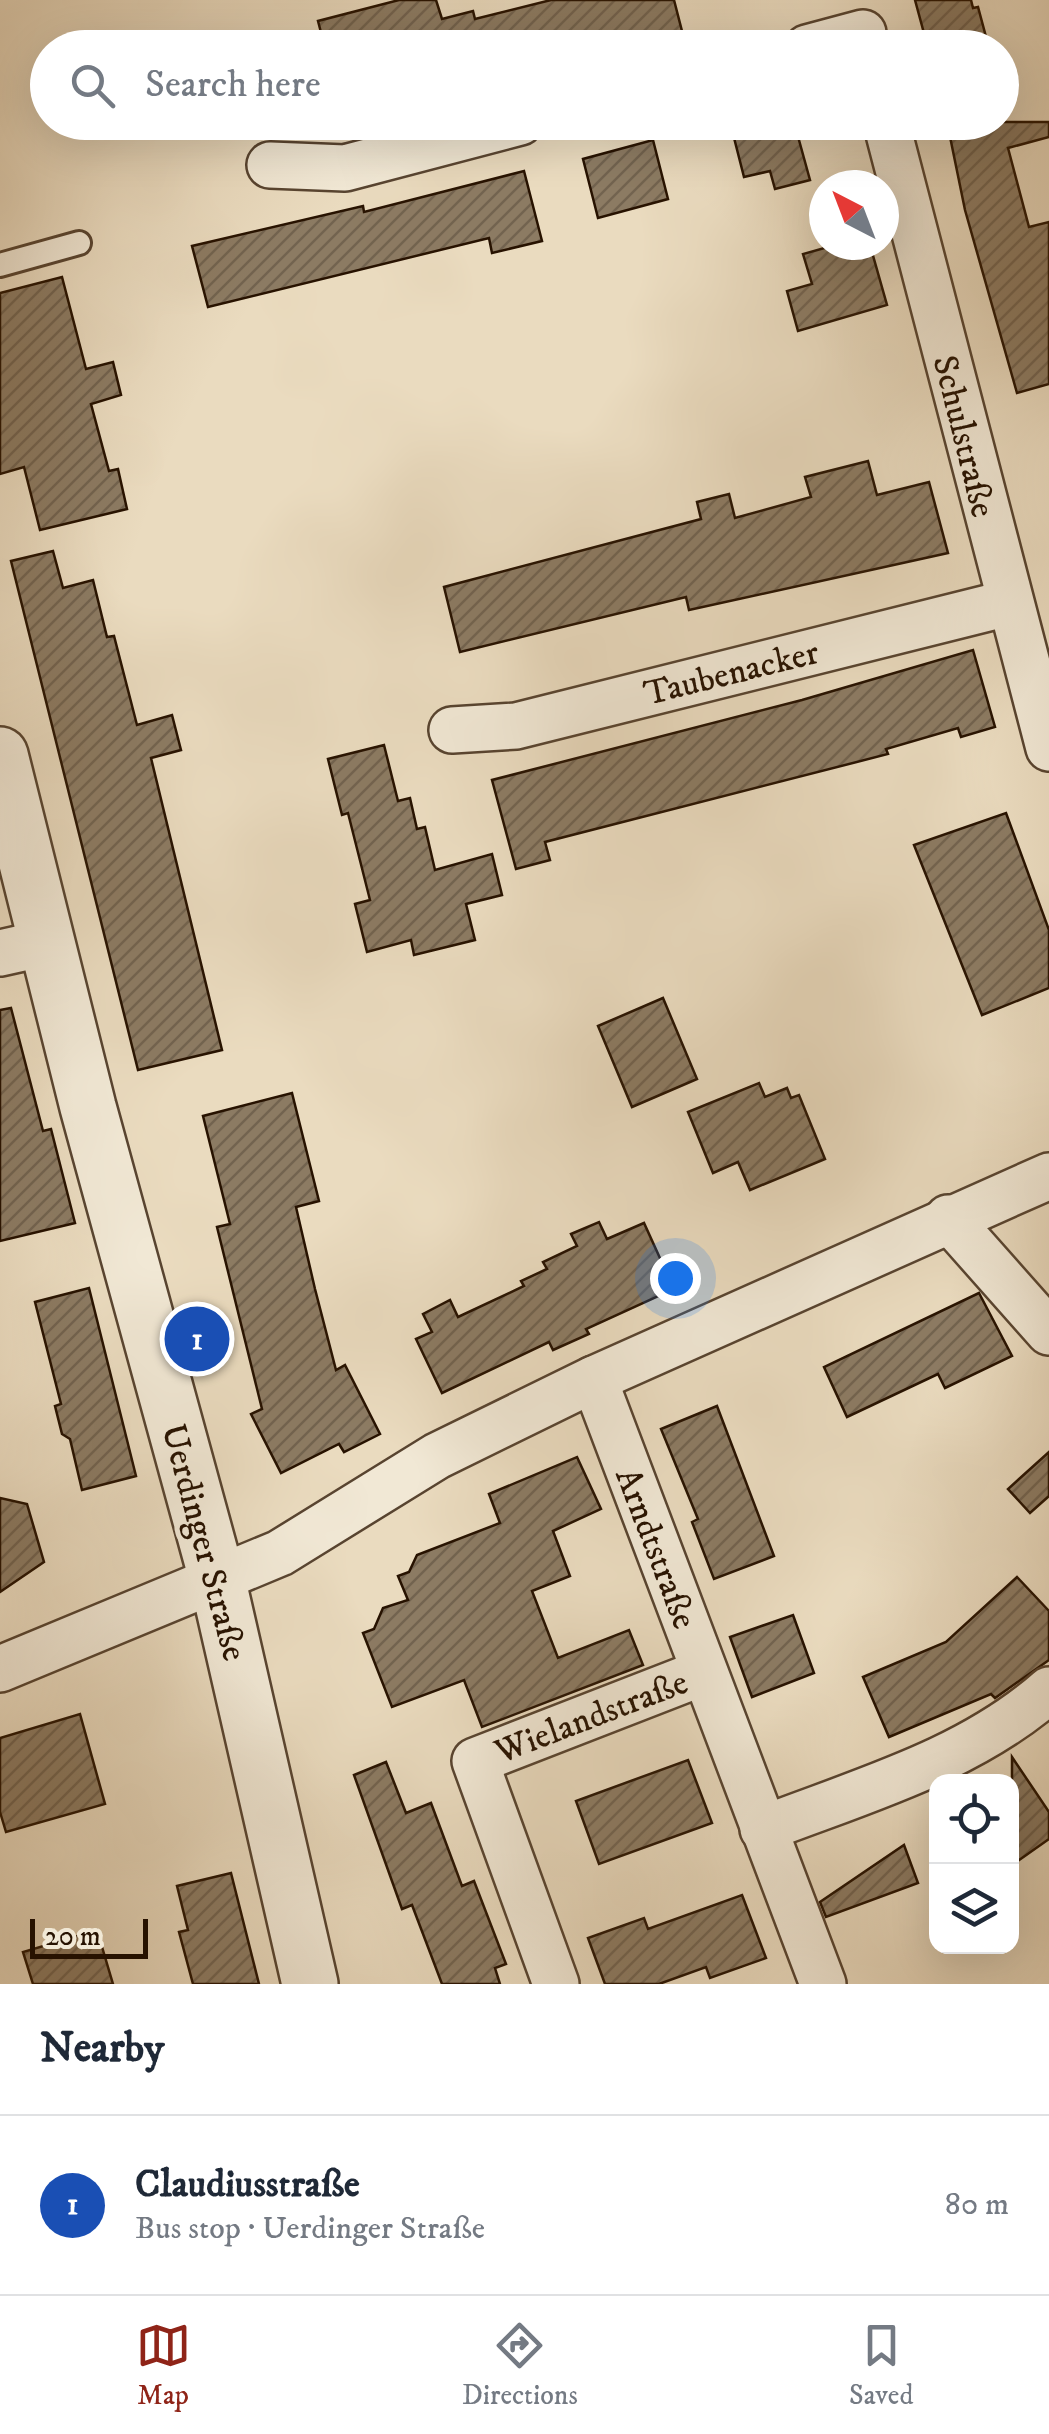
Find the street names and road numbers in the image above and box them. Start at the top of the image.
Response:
street label: Schulstraße [922,351,1004,522]
street label: Taubenacker [639,631,824,717]
street label: Uerdinger Straße [150,1419,256,1666]
street label: Arndtstraße [604,1462,706,1635]
street label: Wielandstraße [488,1661,694,1775]

